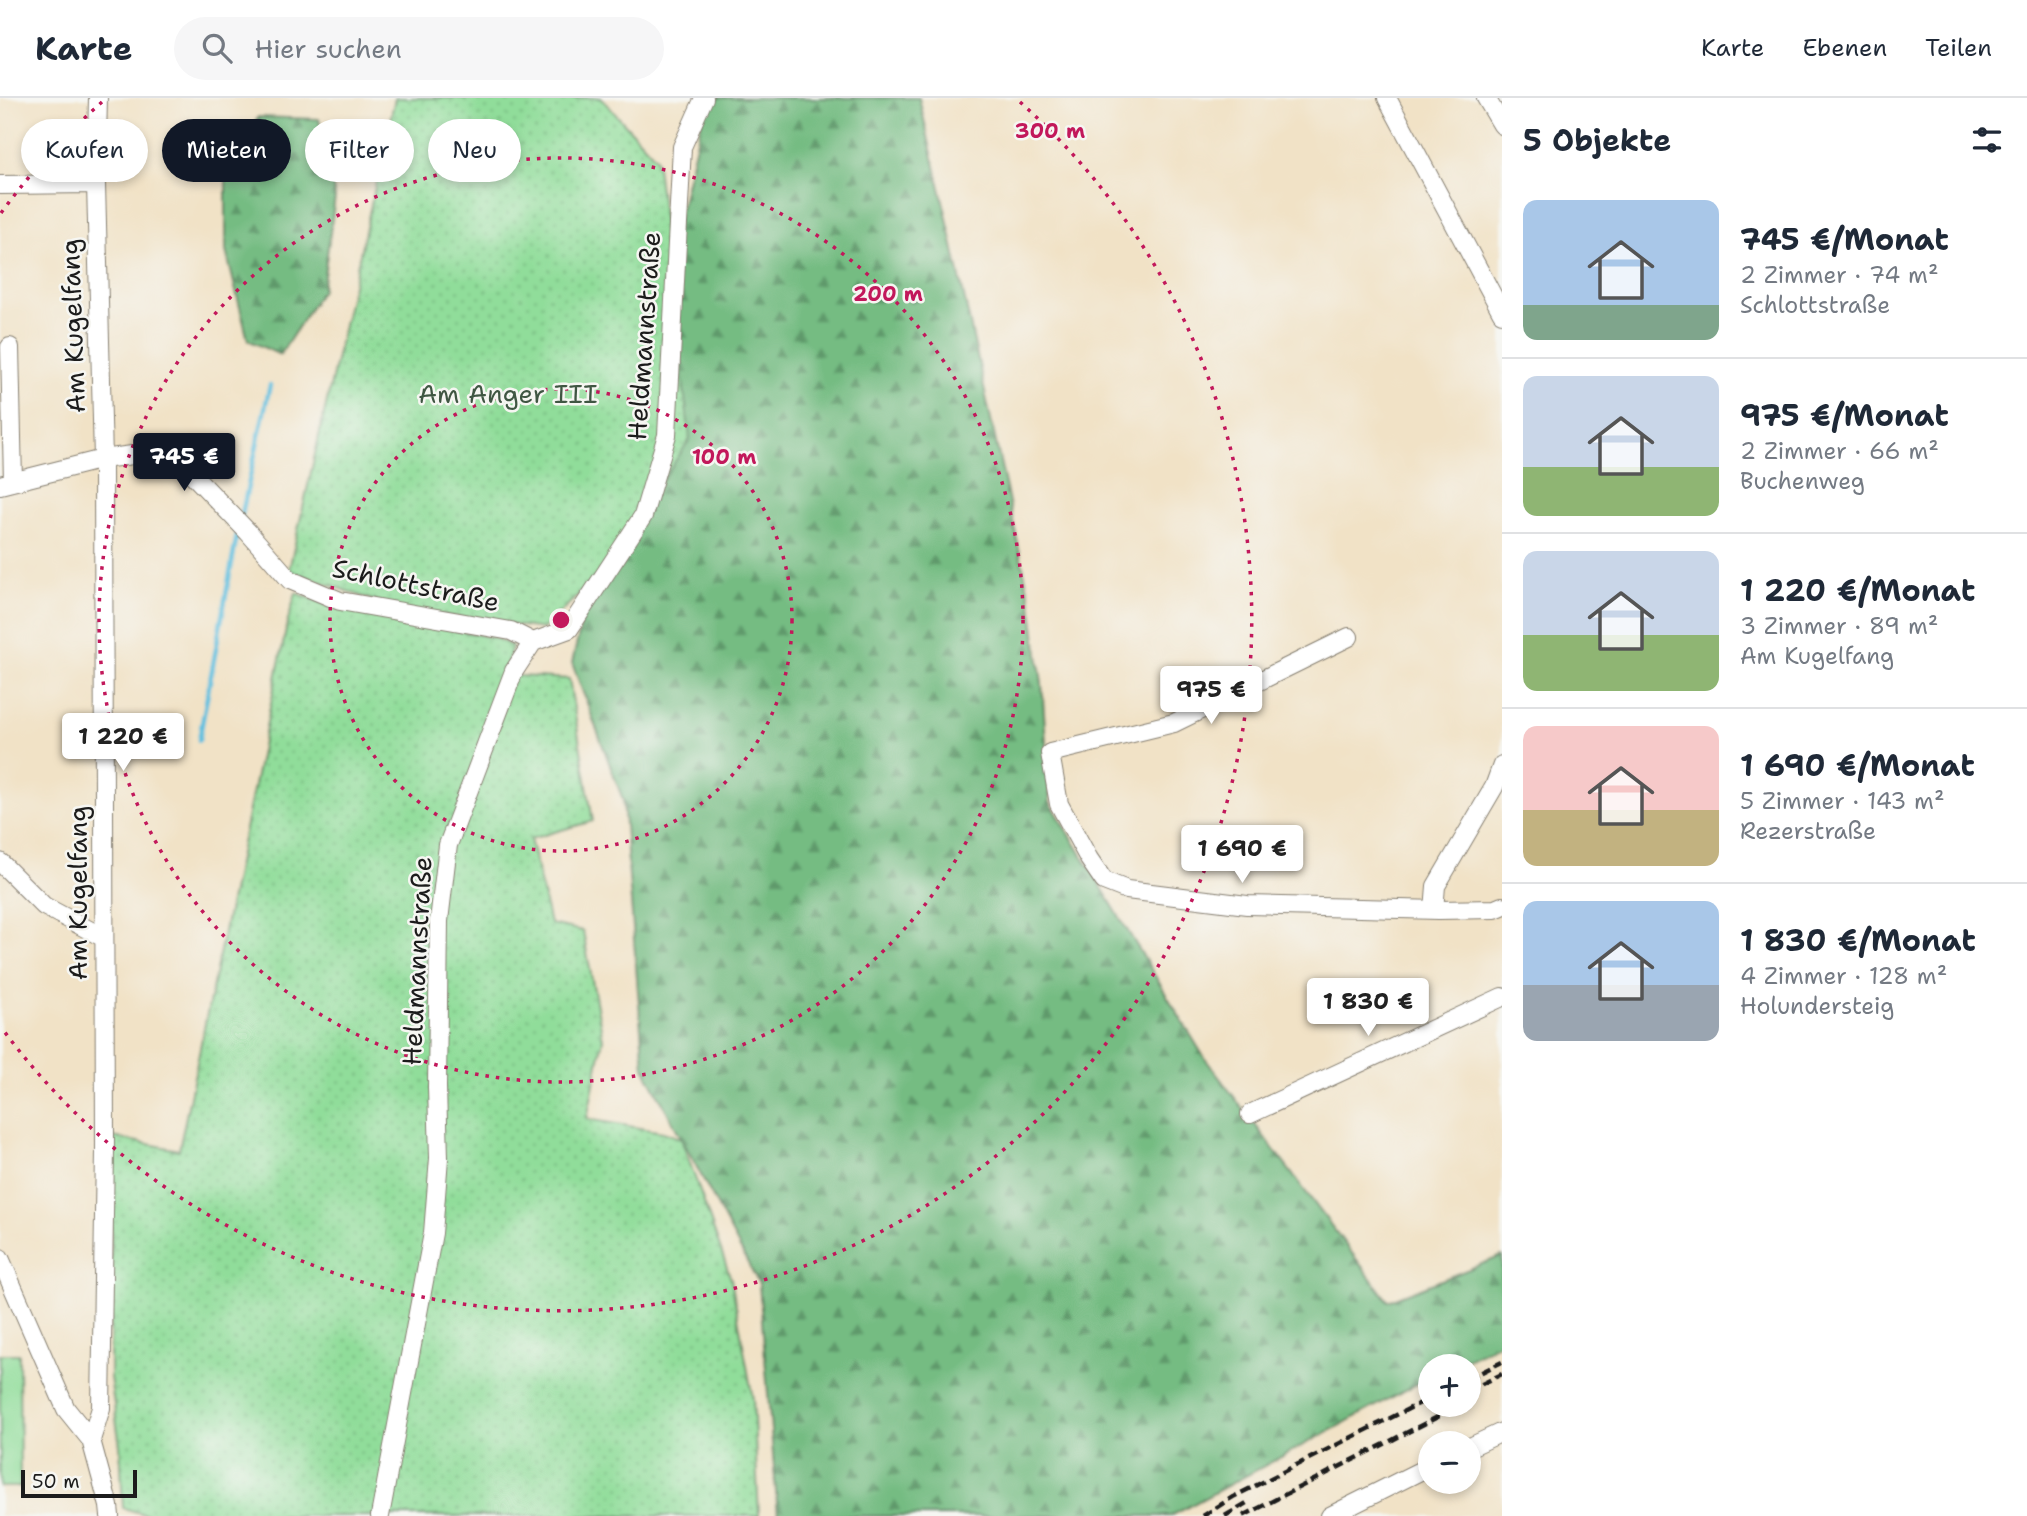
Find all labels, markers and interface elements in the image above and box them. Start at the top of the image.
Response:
search box [174,17,664,80]
text: Karte [35,26,132,71]
icon: search [198,29,236,67]
text: Hier suchen [254,31,402,66]
text: Karte [1701,32,1764,64]
text: Ebenen [1802,32,1887,64]
text: Teilen [1925,32,1992,64]
text: 300 m [1015,117,1085,145]
chip: Kaufen [21,119,148,182]
chip: Mieten [162,119,291,182]
chip: Filter [305,119,414,182]
chip: Neu [428,119,521,182]
text: 5 Objekte [1523,120,1671,161]
icon: filters [1968,121,2006,159]
text: 745 €/Monat [1740,219,1949,260]
icon: home [1579,228,1663,312]
street label: Heldmannstraße [619,230,668,442]
street label: Am Kugelfang [52,238,93,414]
text: 2 Zimmer · 74 m² [1740,260,1938,290]
text: 200 m [853,280,923,308]
text: Schlottstraße [1740,290,1890,320]
park label: Am Anger III [418,376,598,411]
text: 975 €/Monat [1740,395,1949,436]
icon: home [1579,404,1663,488]
pin: 745 € [135,434,233,493]
text: 2 Zimmer · 66 m² [1740,436,1939,466]
text: 745 € [149,441,219,471]
text: 100 m [692,443,756,471]
text: Buchenweg [1740,466,1865,496]
street label: Schlottstraße [329,550,503,619]
text: 1 220 €/Monat [1740,570,1975,611]
icon: home [1579,579,1663,663]
centre of rings [549,608,573,632]
text: 3 Zimmer · 89 m² [1740,611,1938,641]
text: Am Kugelfang [1740,641,1894,671]
pin: 975 € [1162,666,1260,726]
text: 975 € [1176,674,1246,704]
pin: 1 220 € [58,714,188,773]
text: 1 220 € [78,721,168,751]
text: 1 690 €/Monat [1740,745,1975,786]
icon: home [1579,754,1663,838]
text: 5 Zimmer · 143 m² [1740,786,1945,816]
street label: Am Kugelfang [60,806,95,980]
text: Rezerstraße [1740,816,1876,846]
pin: 1 690 € [1177,826,1307,885]
text: 1 690 € [1197,833,1287,863]
street label: Heldmannstraße [394,856,439,1066]
text: 1 830 €/Monat [1740,920,1976,961]
icon: home [1579,929,1663,1013]
text: 4 Zimmer · 128 m² [1740,961,1947,991]
pin: 1 830 € [1303,978,1433,1038]
text: 1 830 € [1323,986,1413,1016]
text: Holundersteig [1740,991,1894,1021]
map controls [1418,1354,1481,1494]
button: + [1418,1354,1481,1417]
button: − [1418,1431,1481,1494]
scale bar [21,1467,136,1499]
text: 50 m [32,1469,80,1494]

